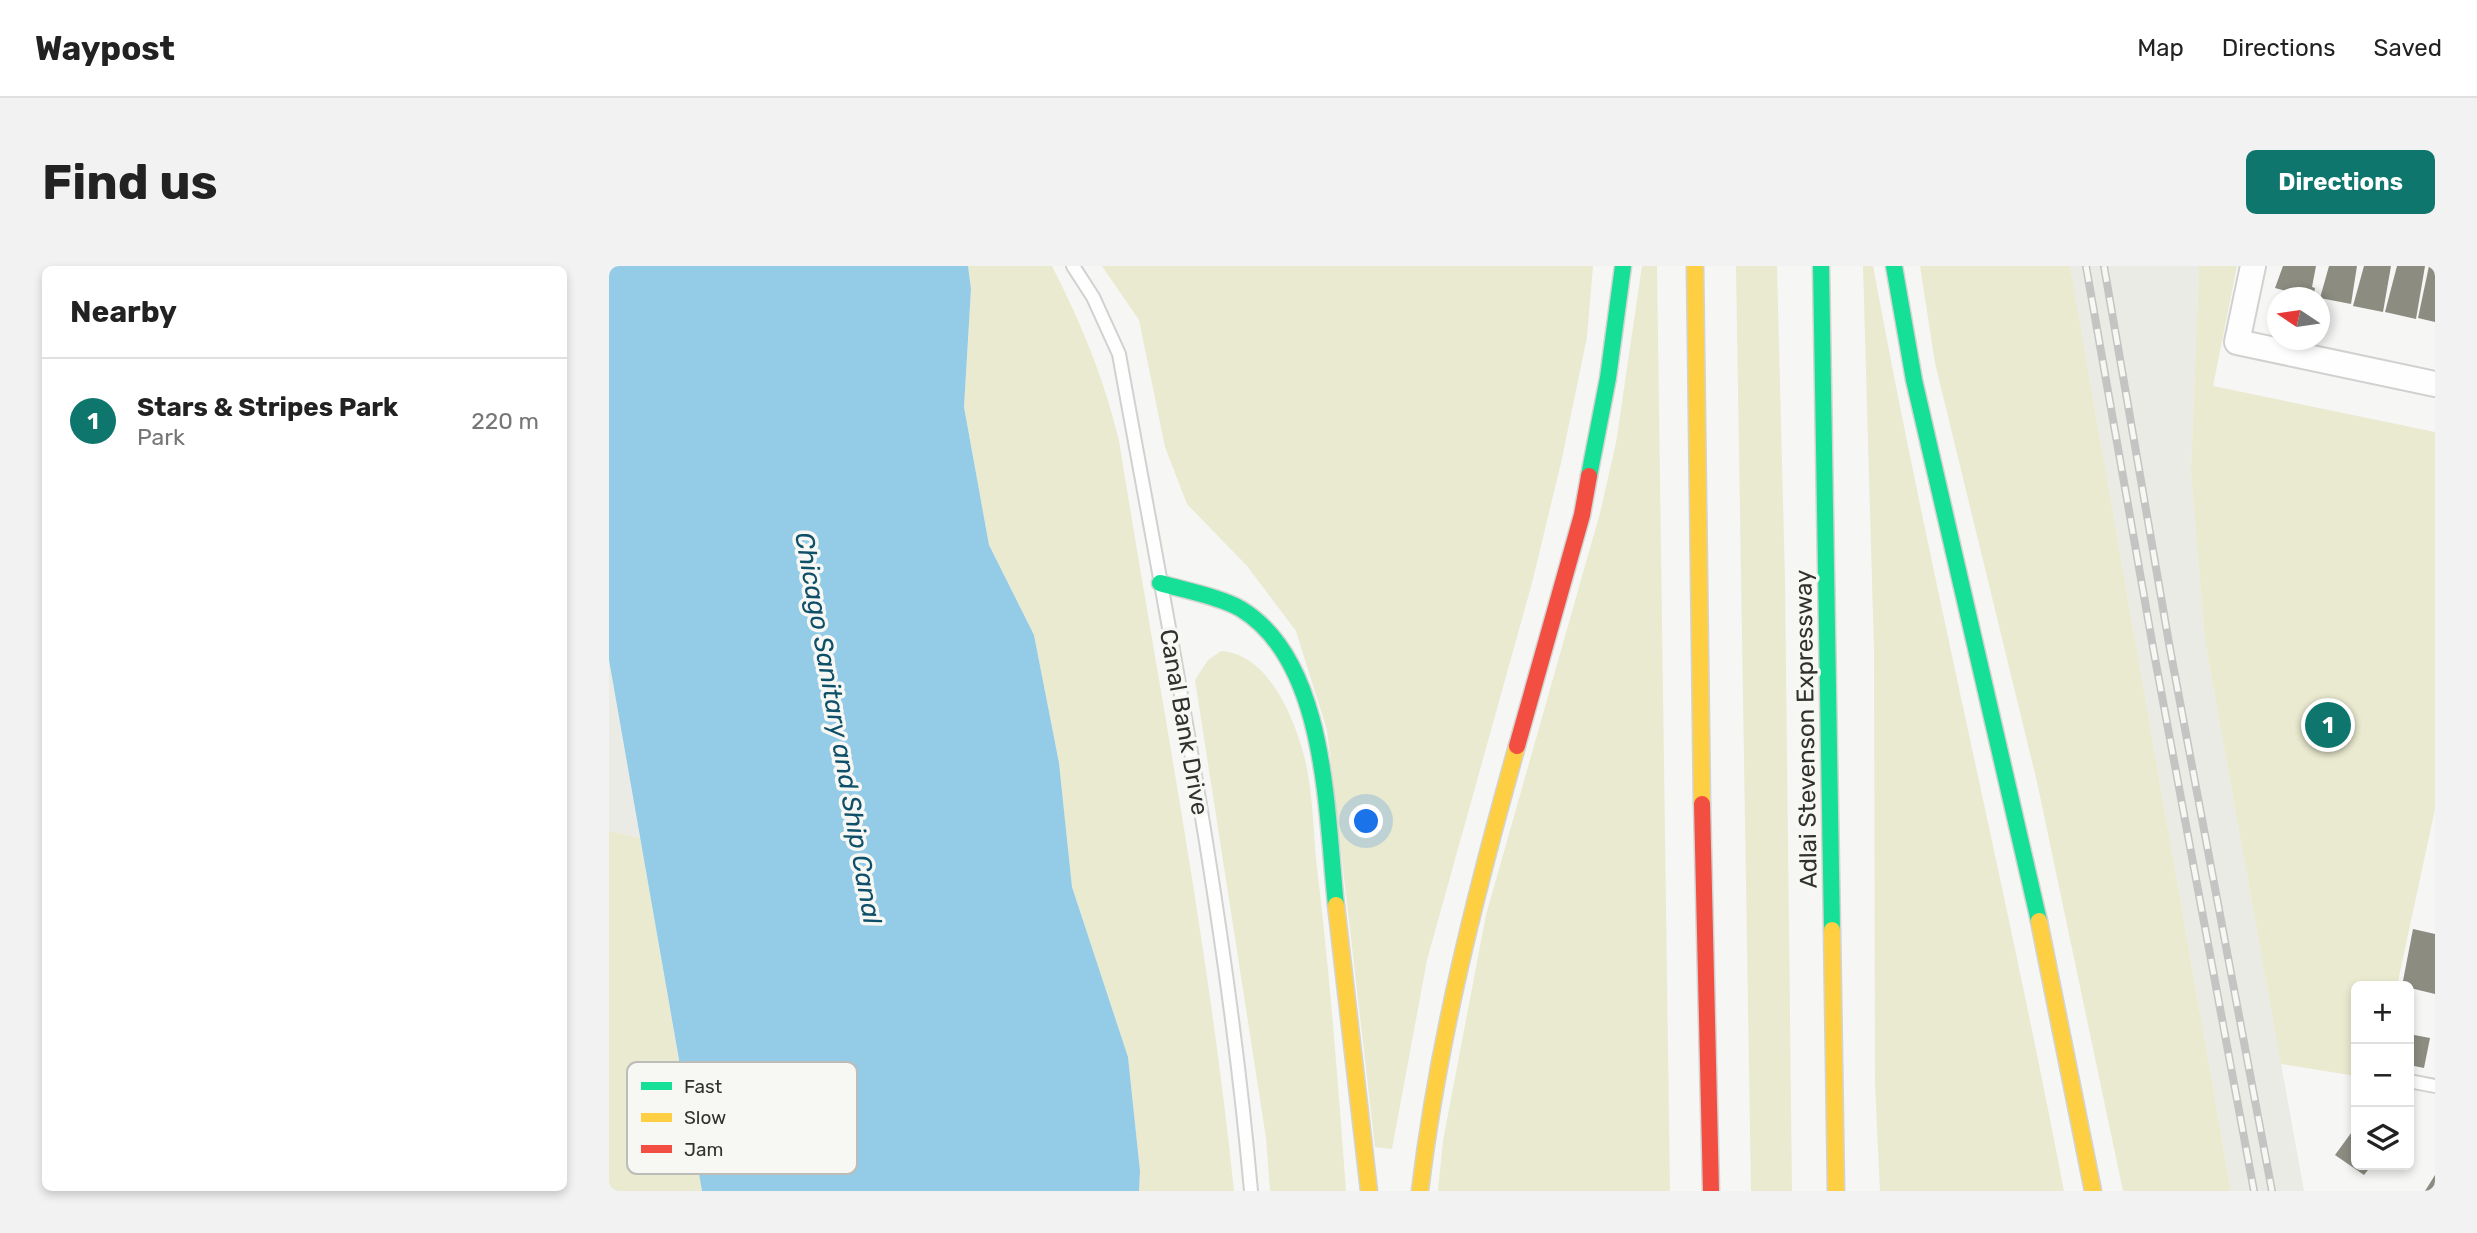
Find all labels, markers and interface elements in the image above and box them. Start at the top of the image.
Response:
text: Waypost [35,29,175,68]
text: Map [2137,34,2184,62]
text: Directions [2222,34,2335,62]
text: Saved [2373,34,2442,62]
button: Directions [2246,150,2435,214]
text: Find us [42,153,218,211]
north arrow [2267,287,2330,350]
text: Nearby [70,294,177,330]
text: Stars & Stripes Park [137,392,398,423]
text: 1 [87,407,99,435]
text: 220 m [471,407,539,435]
text: Park [137,423,185,451]
water label: Chicago Sanitary and Ship Canal [788,529,888,927]
street label: Adlai Stevenson Expressway [1789,569,1823,889]
street label: Canal Bank Drive [1154,627,1214,817]
pin: 1 [2305,699,2351,751]
your location [1349,804,1383,838]
map controls [2351,981,2414,1170]
button: + [2351,981,2414,1044]
button: − [2351,1044,2414,1107]
legend [627,1062,857,1174]
text: Fast [684,1075,723,1098]
text: Slow [684,1106,726,1129]
button: layers [2351,1107,2414,1170]
text: Jam [684,1138,723,1161]

